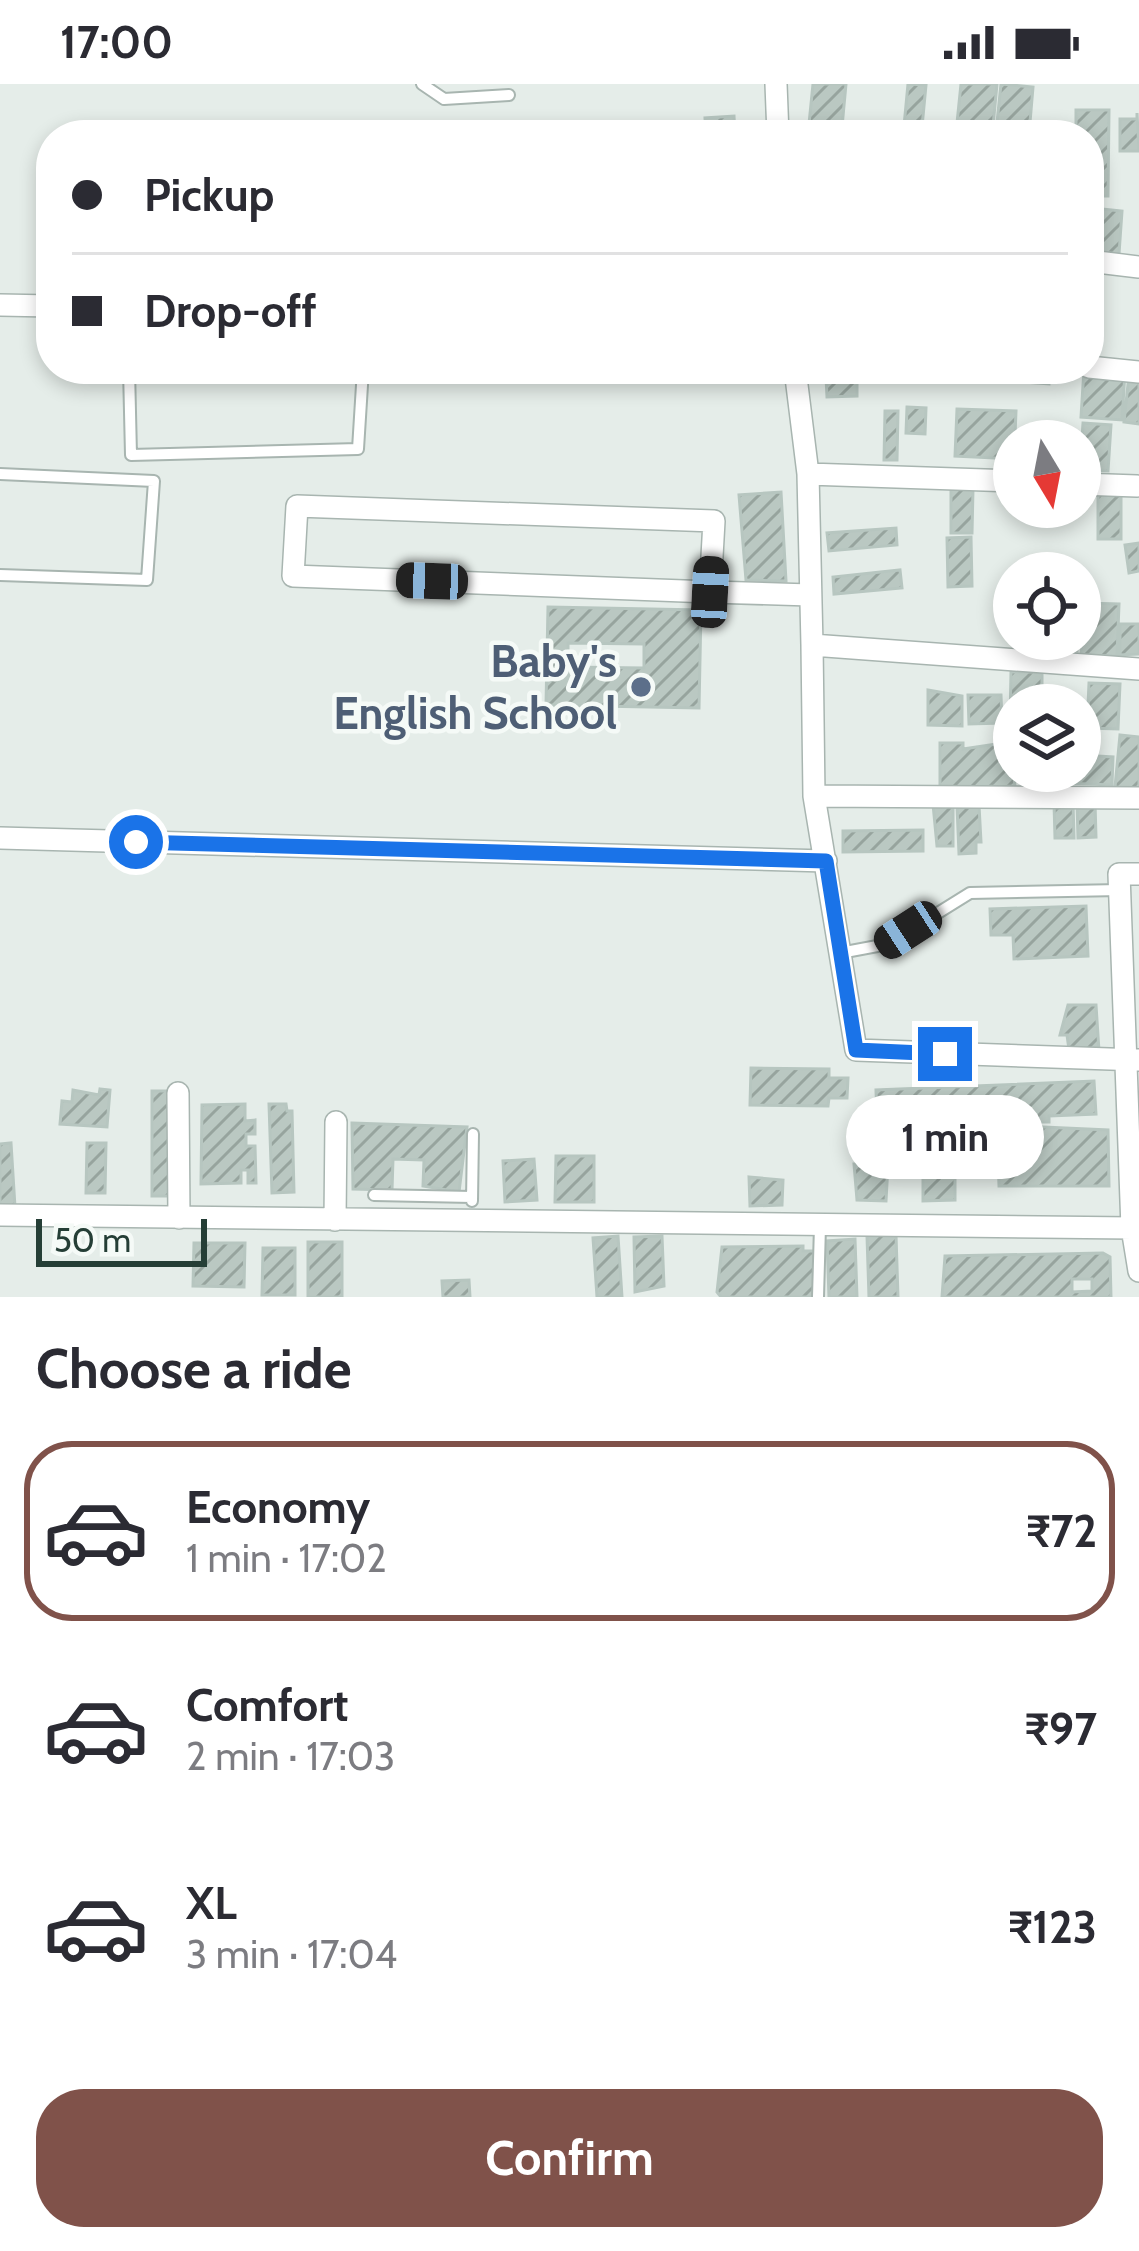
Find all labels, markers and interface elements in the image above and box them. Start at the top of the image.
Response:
text: 17:00 [60,15,173,69]
text: Pickup [144,168,274,222]
text: Drop-off [144,284,317,338]
north arrow [993,420,1101,528]
map controls [993,420,1101,792]
button: locate [993,552,1101,660]
car [690,555,730,629]
car [395,562,469,600]
place label: Baby's English School [333,634,617,740]
marker: Baby's English School [628,674,654,700]
button: layers [993,684,1101,792]
route start [109,815,163,869]
car [868,895,948,965]
route end [918,1027,972,1081]
callout: 1 min [846,1096,1044,1180]
text: 1 min [901,1113,989,1161]
scale bar [36,1213,207,1266]
text: 50 m [54,1220,131,1260]
text: Choose a ride [36,1336,351,1402]
icon: car [42,1477,150,1585]
text: Economy [186,1480,370,1534]
text: ₹72 [1026,1504,1097,1558]
text: 1 min · 17:02 [186,1534,387,1582]
icon: car [42,1675,150,1783]
text: Comfort [186,1678,349,1732]
text: ₹97 [1024,1702,1097,1756]
text: 2 min · 17:03 [186,1732,395,1780]
icon: car [42,1873,150,1981]
text: XL [186,1876,237,1930]
text: ₹123 [1008,1900,1097,1954]
text: 3 min · 17:04 [186,1930,397,1978]
button: Confirm [36,2089,1103,2227]

